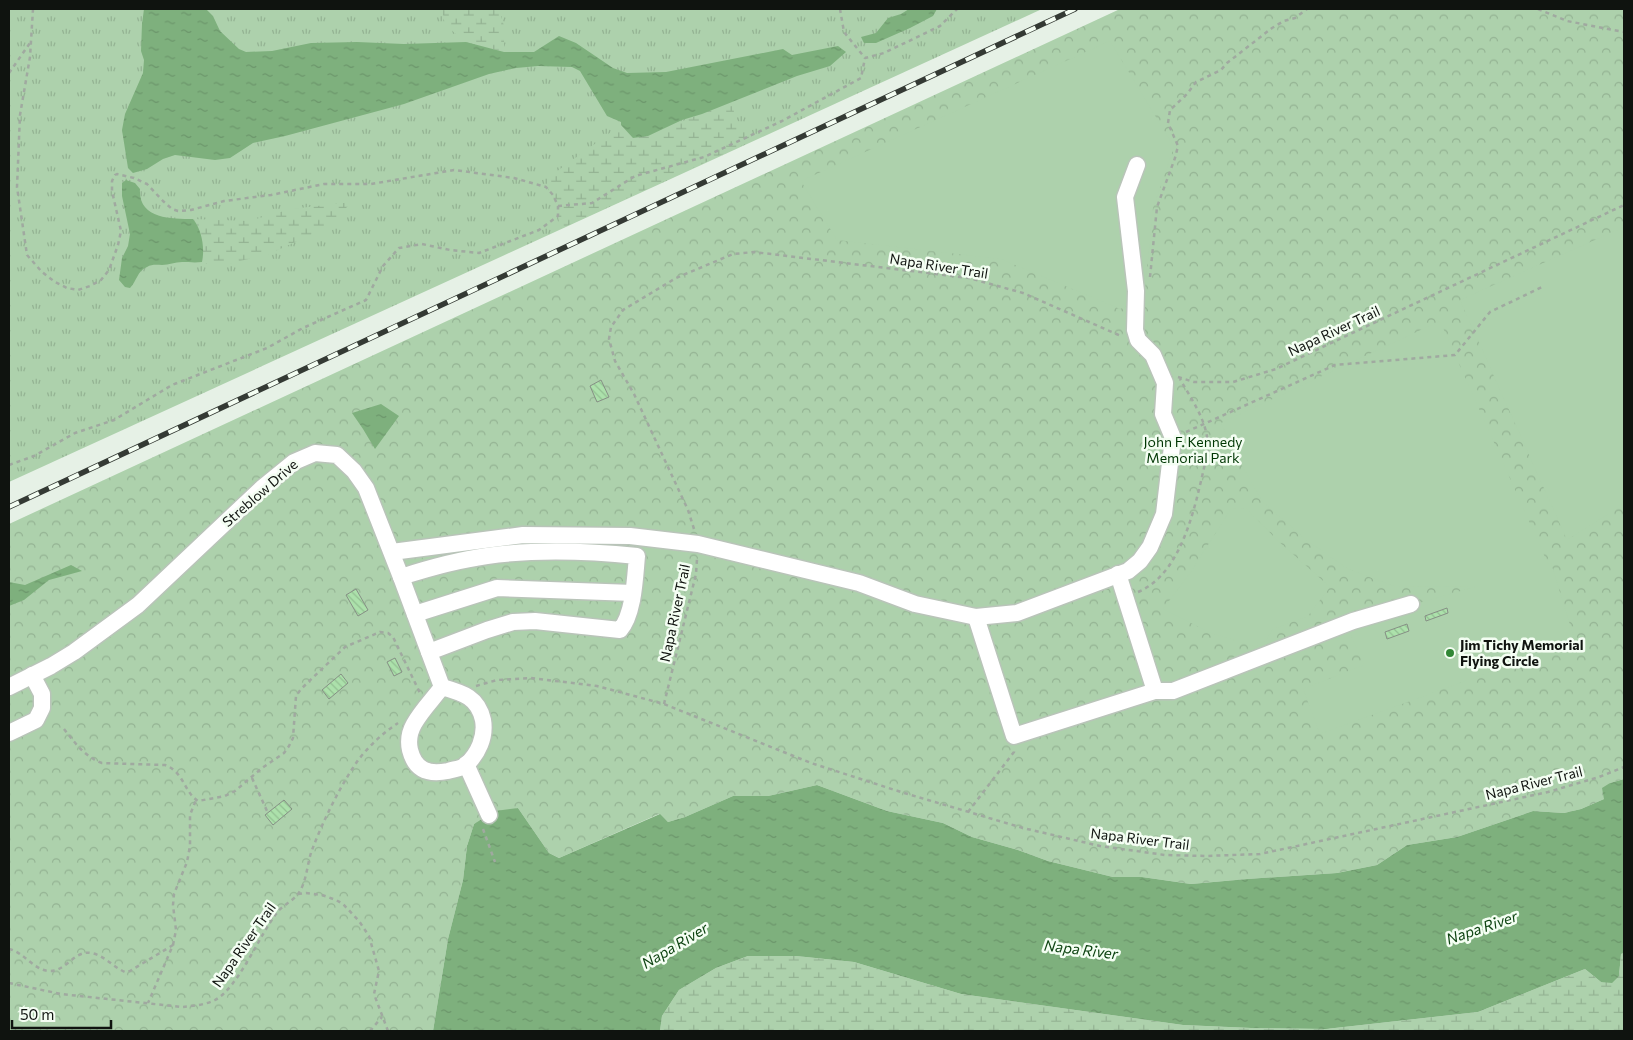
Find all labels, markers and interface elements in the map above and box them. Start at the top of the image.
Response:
street label: Napa River Trail [889,249,990,282]
street label: Napa River Trail [1285,302,1382,359]
park label: John F. Kennedy Memorial Park [1143,433,1243,466]
street label: Streblow Drive [219,455,301,530]
street label: Napa River Trail [656,562,693,663]
place label: Jim Tichy Memorial Flying Circle [1460,636,1583,669]
marker: Jim Tichy Memorial Flying Circle [1444,647,1456,659]
street label: Napa River Trail [1484,762,1584,803]
street label: Napa River Trail [1090,824,1190,853]
street label: Napa River Trail [208,899,279,990]
water label: Napa River [1444,906,1521,948]
water label: Napa River [638,918,712,972]
water label: Napa River [1043,936,1120,963]
scale bar [12,998,111,1030]
text: 50 m [20,1005,54,1023]

